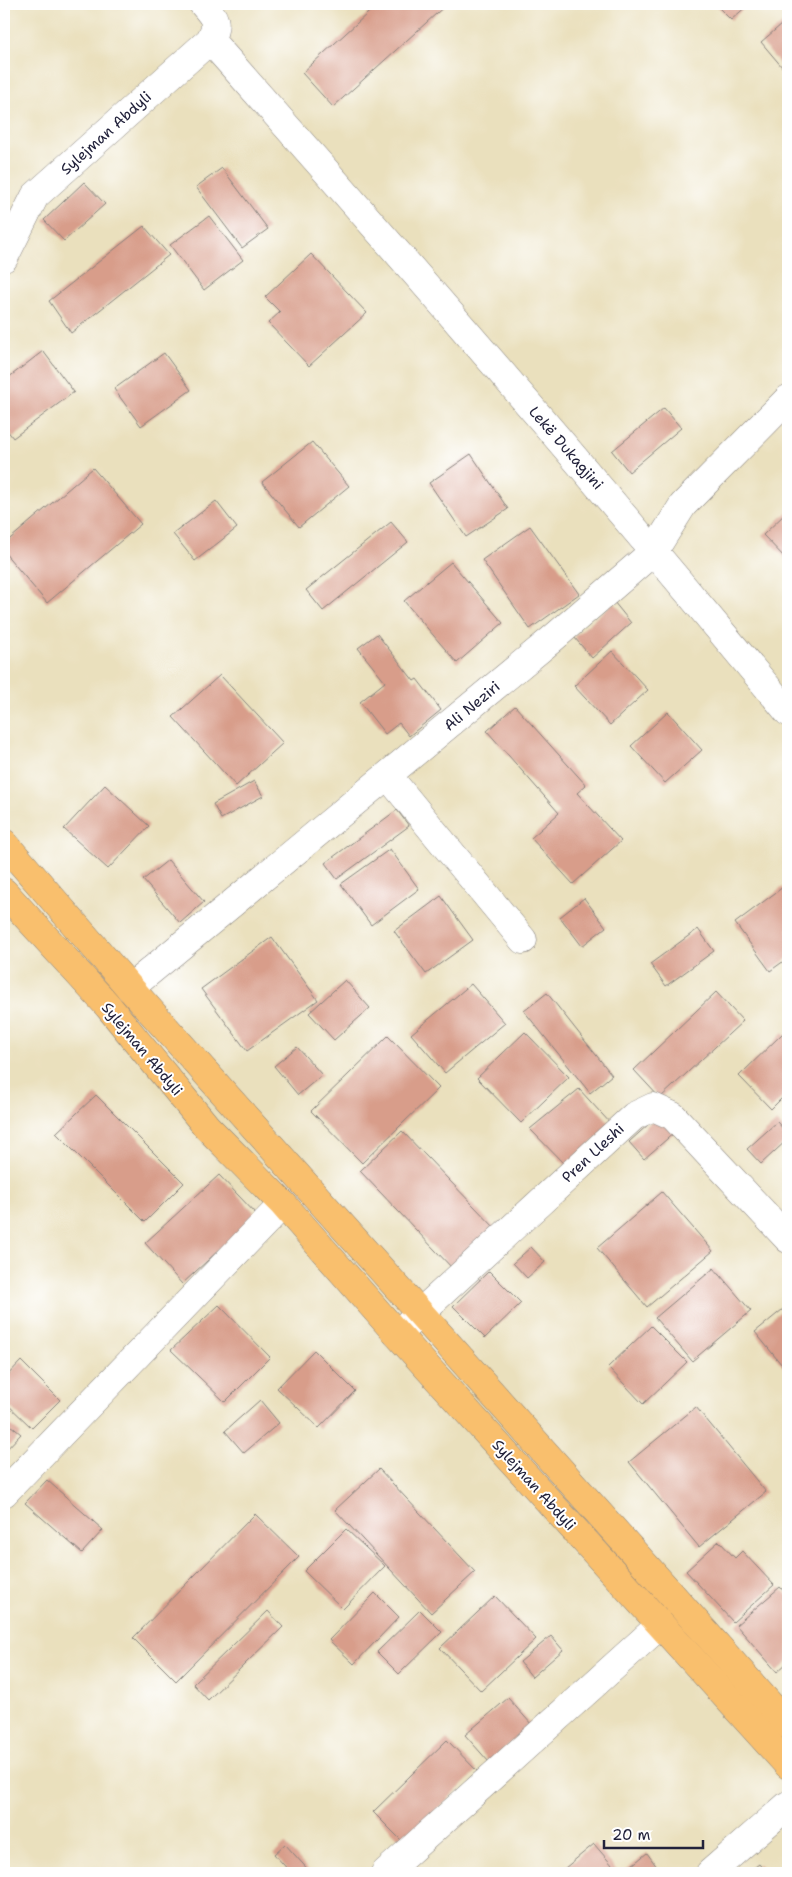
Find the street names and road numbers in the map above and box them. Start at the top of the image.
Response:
street label: Sylejman Abdyli [56,87,156,179]
street label: Lekë Dukagjini [524,402,608,494]
street label: Ali Neziri [440,677,504,735]
street label: Sylejman Abdyli [97,998,187,1100]
street label: Pren Lleshi [557,1119,629,1187]
street label: Sylejman Abdyli [488,1435,580,1535]

